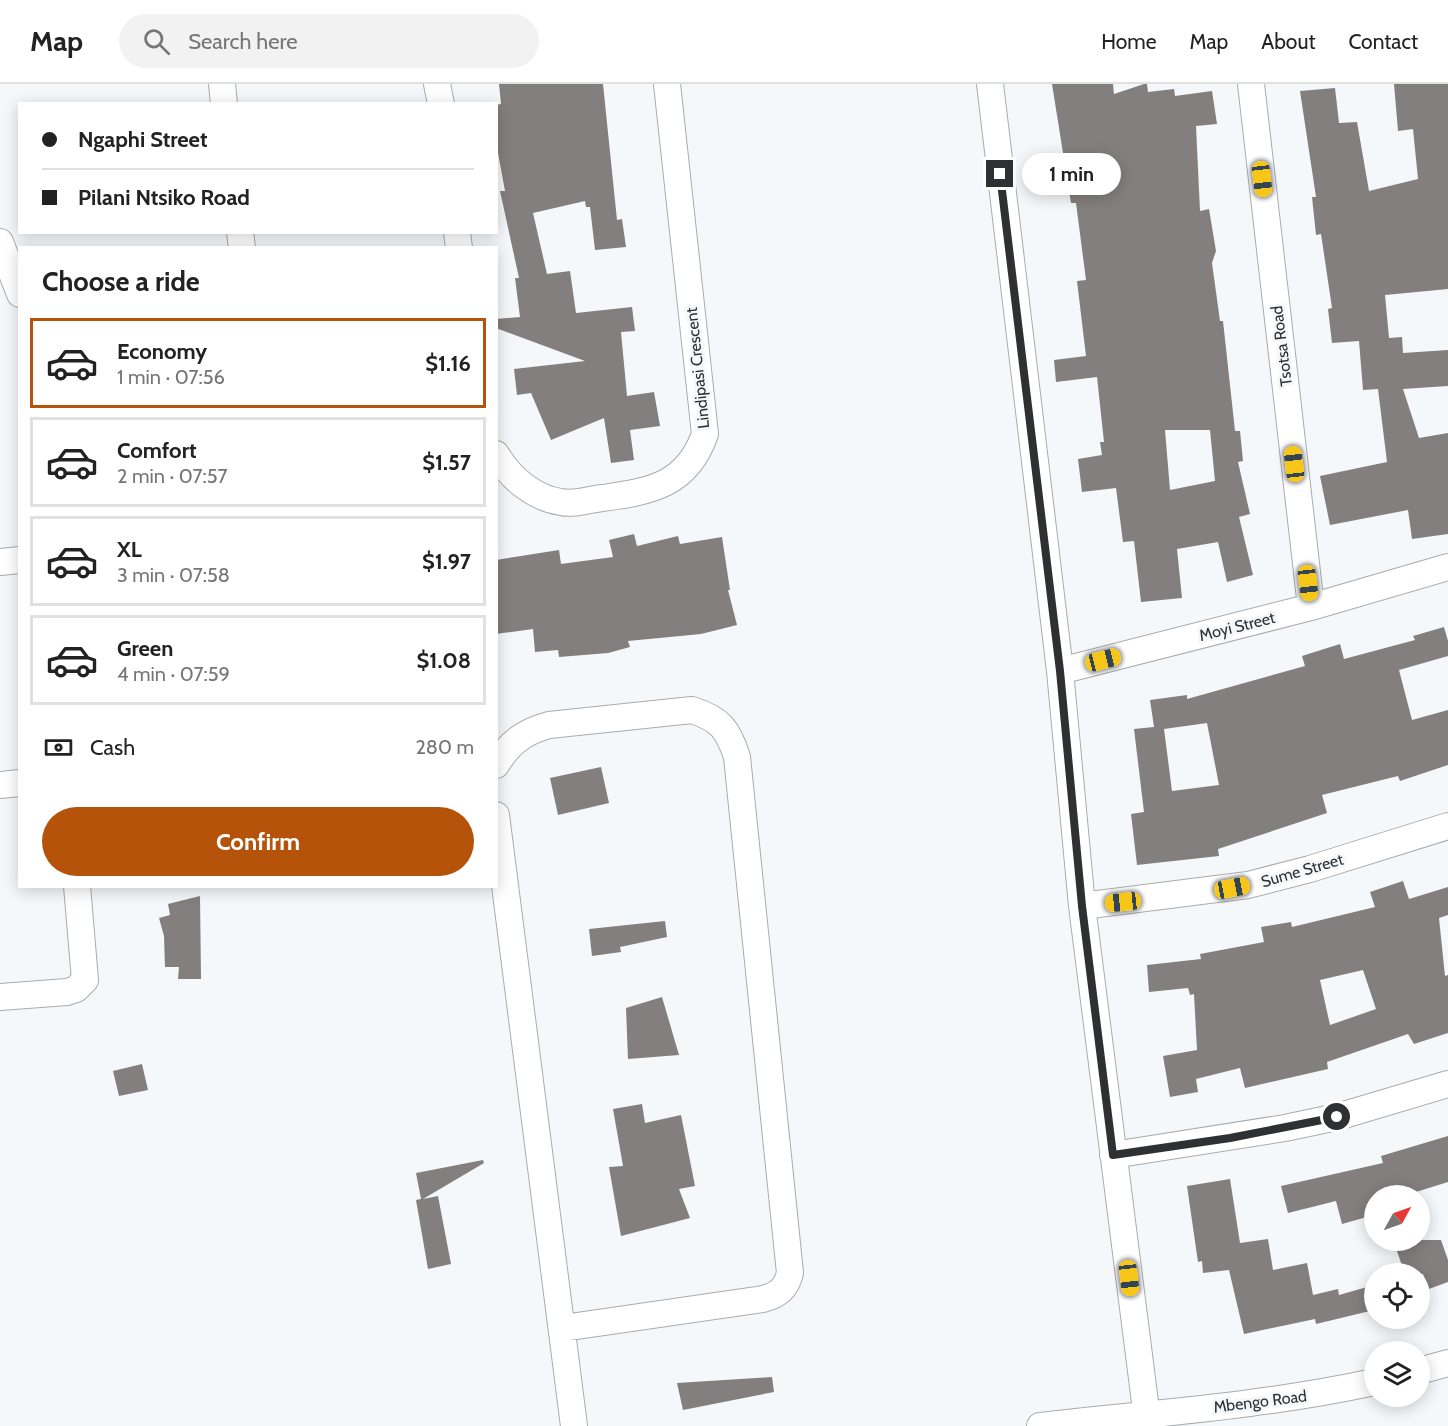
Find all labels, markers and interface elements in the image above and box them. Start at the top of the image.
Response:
search box [119,14,539,68]
text: Map [30,24,83,58]
icon: search [140,25,173,58]
text: Search here [188,28,297,55]
text: Home [1101,29,1157,54]
text: Map [1190,29,1228,54]
text: About [1261,29,1315,54]
text: Contact [1348,29,1418,54]
text: Ngaphi Street [78,126,208,153]
callout: 1 min [1021,153,1120,195]
route end [986,160,1013,187]
car [1251,160,1273,198]
text: 1 min [1049,162,1094,186]
text: Pilani Ntsiko Road [78,184,250,211]
text: Choose a ride [42,265,200,298]
street label: Tsotsa Road [1267,305,1296,387]
street label: Lindipasi Crescent [682,306,713,430]
icon: car [45,336,99,390]
text: Economy [117,338,207,365]
text: $1.16 [425,350,471,377]
text: 1 min · 07:56 [117,365,225,389]
icon: car [45,435,99,489]
text: Comfort [117,437,196,464]
car [1283,445,1305,483]
text: $1.57 [422,449,471,476]
text: 2 min · 07:57 [117,464,228,488]
icon: car [45,534,99,588]
text: XL [117,536,142,563]
text: $1.97 [422,548,471,575]
text: 3 min · 07:58 [117,563,230,587]
car [1297,564,1319,602]
street label: Moyi Street [1197,608,1278,645]
icon: car [45,633,99,687]
text: Green [117,635,173,662]
text: $1.08 [417,647,471,674]
car [1083,647,1123,673]
text: 4 min · 07:59 [117,662,230,686]
icon: cash [42,731,75,764]
text: Cash [90,734,135,761]
text: 280 m [415,735,474,759]
button: Confirm [42,807,474,876]
street label: Sume Street [1259,850,1346,891]
car [1213,876,1251,900]
car [1104,891,1142,913]
route start [1323,1103,1350,1130]
north arrow [1364,1185,1430,1251]
map controls [1364,1185,1430,1407]
car [1118,1259,1140,1297]
button: locate [1364,1263,1430,1329]
button: layers [1364,1341,1430,1407]
street label: Mbengo Road [1212,1386,1308,1417]

